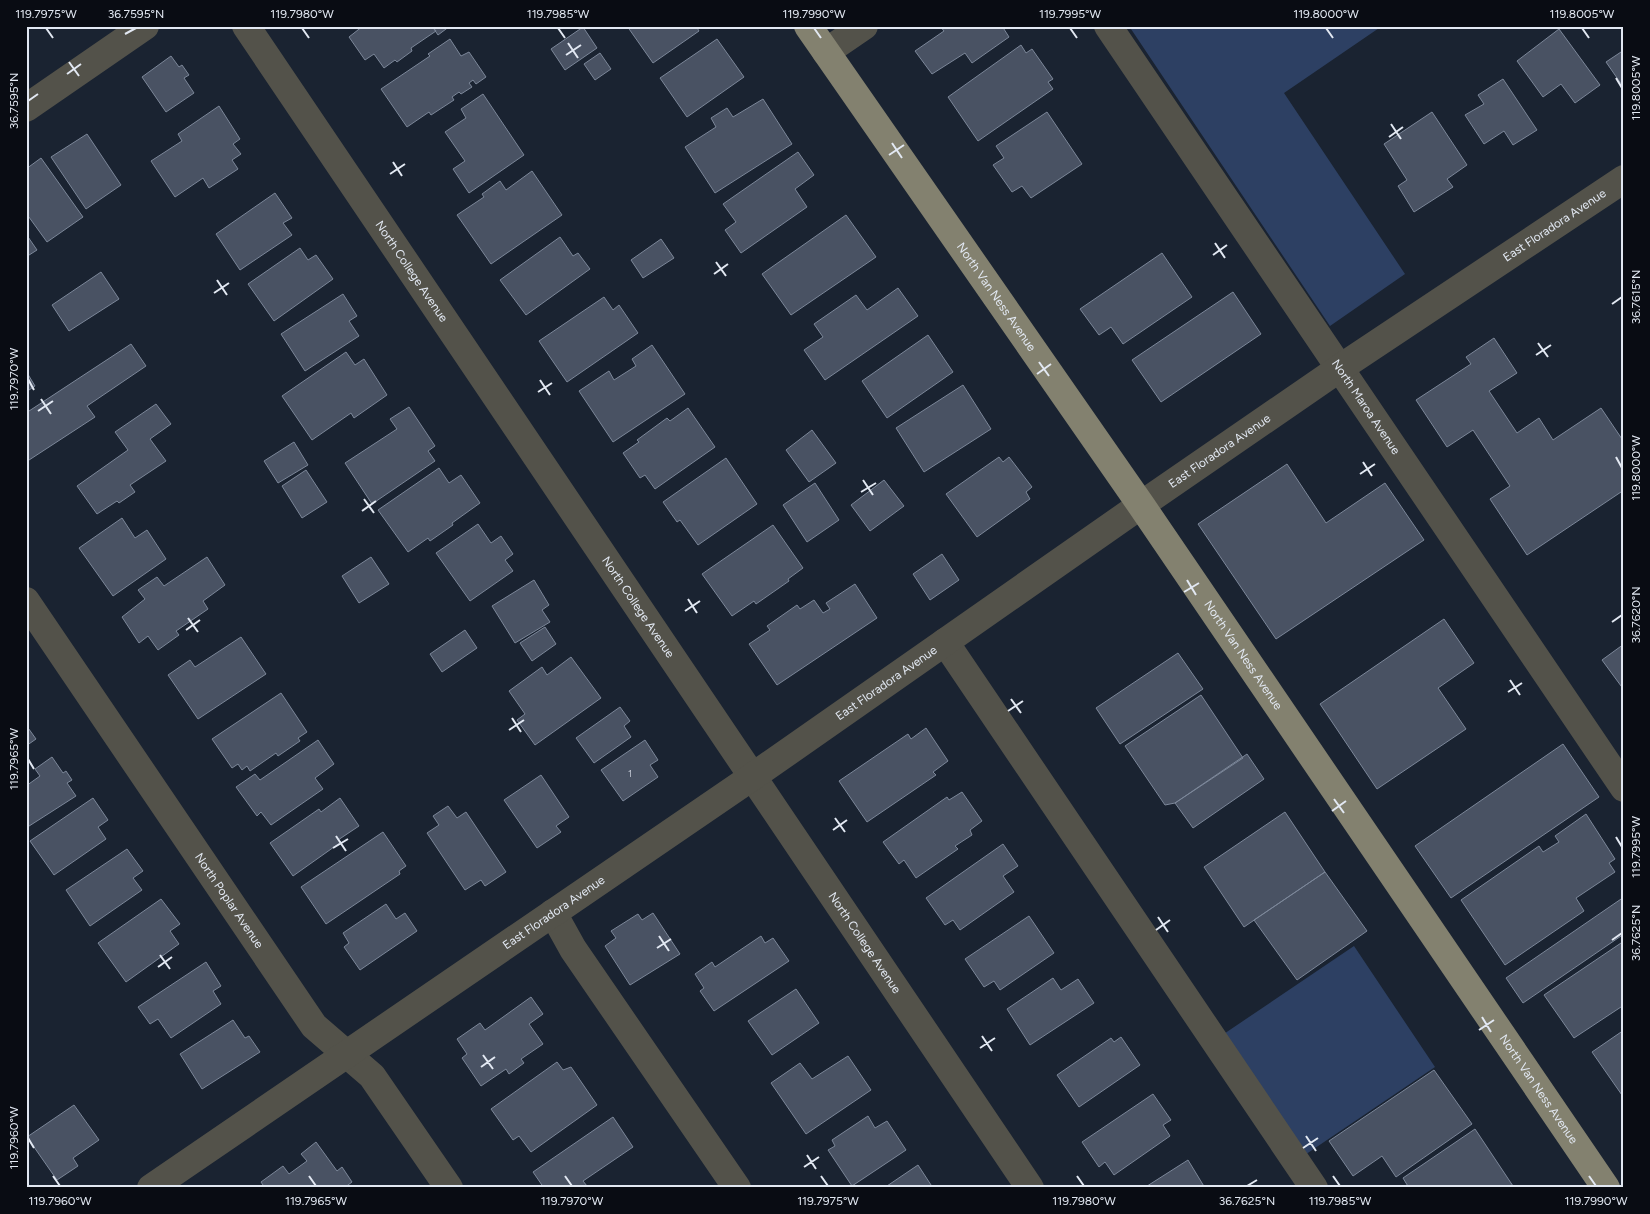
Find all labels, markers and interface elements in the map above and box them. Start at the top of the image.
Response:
text: 119.7975°W [15,7,77,21]
text: 36.7595°N [108,7,164,21]
text: 119.7980°W [270,7,334,21]
text: 119.7985°W [527,7,590,21]
text: 119.7990°W [783,7,846,21]
text: 119.7995°W [1039,7,1102,21]
text: 119.8000°W [1293,7,1359,21]
text: 119.8005°W [1550,7,1615,21]
text: 119.8005°W [1629,55,1643,120]
text: 36.7595°N [7,73,21,129]
street label: East Floradora Avenue [1500,186,1609,264]
street label: North College Avenue [372,218,451,325]
street label: North Van Ness Avenue [954,240,1039,354]
text: 36.7615°N [1629,270,1643,324]
text: 119.7970°W [7,347,21,410]
street label: North Maroa Avenue [1329,357,1403,457]
street label: East Floradora Avenue [1166,411,1273,491]
text: 119.8000°W [1629,435,1643,501]
street label: North College Avenue [599,554,677,661]
text: 36.7620°N [1629,586,1643,644]
street label: North Van Ness Avenue [1201,598,1285,713]
street label: East Floradora Avenue [833,643,940,723]
text: 119.7965°W [7,727,21,790]
house number: 1 [628,767,632,780]
text: 119.7995°W [1629,815,1643,878]
street label: North Poplar Avenue [192,850,266,951]
street label: East Floradora Avenue [500,873,608,952]
street label: North College Avenue [825,890,904,997]
text: 36.7625°N [1629,905,1643,961]
street label: North Van Ness Avenue [1497,1032,1581,1147]
text: 119.7960°W [7,1106,21,1169]
text: 119.7960°W [29,1194,92,1208]
text: 119.7965°W [285,1194,348,1208]
text: 119.7970°W [541,1194,604,1208]
text: 119.7975°W [797,1194,859,1208]
text: 119.7980°W [1052,1194,1116,1208]
text: 36.7625°N [1219,1194,1275,1208]
text: 119.7985°W [1309,1194,1372,1208]
text: 119.7990°W [1565,1194,1628,1208]

